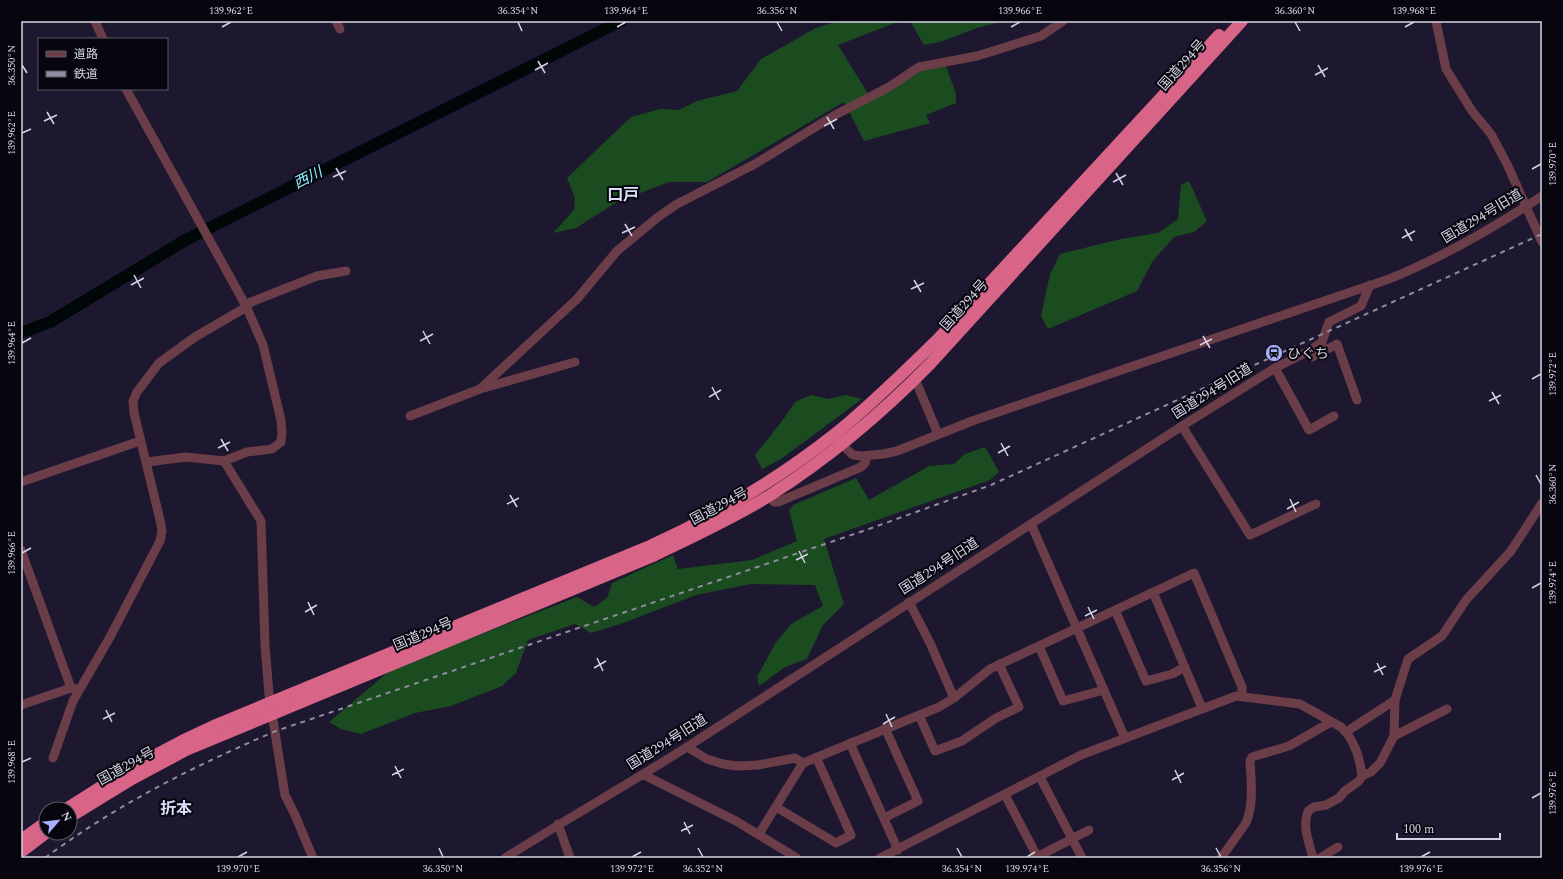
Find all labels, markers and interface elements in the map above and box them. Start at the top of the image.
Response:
text: 139.962°E [209,3,253,19]
text: 36.354°N [498,3,538,19]
text: 139.964°E [604,3,648,19]
text: 36.356°N [757,3,797,19]
text: 139.966°E [998,3,1042,19]
text: 36.360°N [1275,3,1315,19]
text: 139.968°E [1392,3,1436,19]
street label: 国道294号 [1153,35,1211,95]
legend [38,38,168,90]
text: 36.350°N [4,45,20,85]
text: 道路 [74,45,98,64]
text: 鉄道 [74,65,98,84]
text: 139.962°E [4,111,20,155]
text: 139.970°E [1545,142,1561,186]
water label: 西川 [289,160,328,195]
district label: 口戸 [607,183,639,207]
street label: 国道294号旧道 [1438,184,1526,248]
street label: 国道294号 [935,275,993,335]
text: 139.964°E [4,321,20,365]
station icon: ひぐち [1264,343,1284,363]
place label: ひぐち [1287,343,1329,364]
text: 139.972°E [1545,352,1561,396]
street label: 国道294号旧道 [1168,358,1256,424]
text: 36.360°N [1545,464,1561,504]
street label: 国道294号 [686,482,752,530]
text: 139.966°E [4,531,20,575]
street label: 国道294号旧道 [895,532,983,600]
text: 139.974°E [1545,561,1561,605]
street label: 国道294号 [390,612,456,656]
street label: 国道294号旧道 [623,709,711,775]
text: 139.968°E [4,740,20,784]
street label: 国道294号 [93,742,159,790]
text: 139.976°E [1545,771,1561,815]
district label: 折本 [160,797,192,821]
north arrow [38,801,78,841]
text: N [57,809,76,825]
scale bar [1397,815,1500,841]
text: 100 m [1403,820,1434,839]
text: 139.970°E [216,861,260,877]
text: 36.350°N [423,861,463,877]
text: 139.972°E [610,861,654,877]
text: 36.352°N [683,861,723,877]
text: 36.354°N [942,861,982,877]
text: 139.974°E [1005,861,1049,877]
text: 36.356°N [1201,861,1241,877]
text: 139.976°E [1399,861,1443,877]

